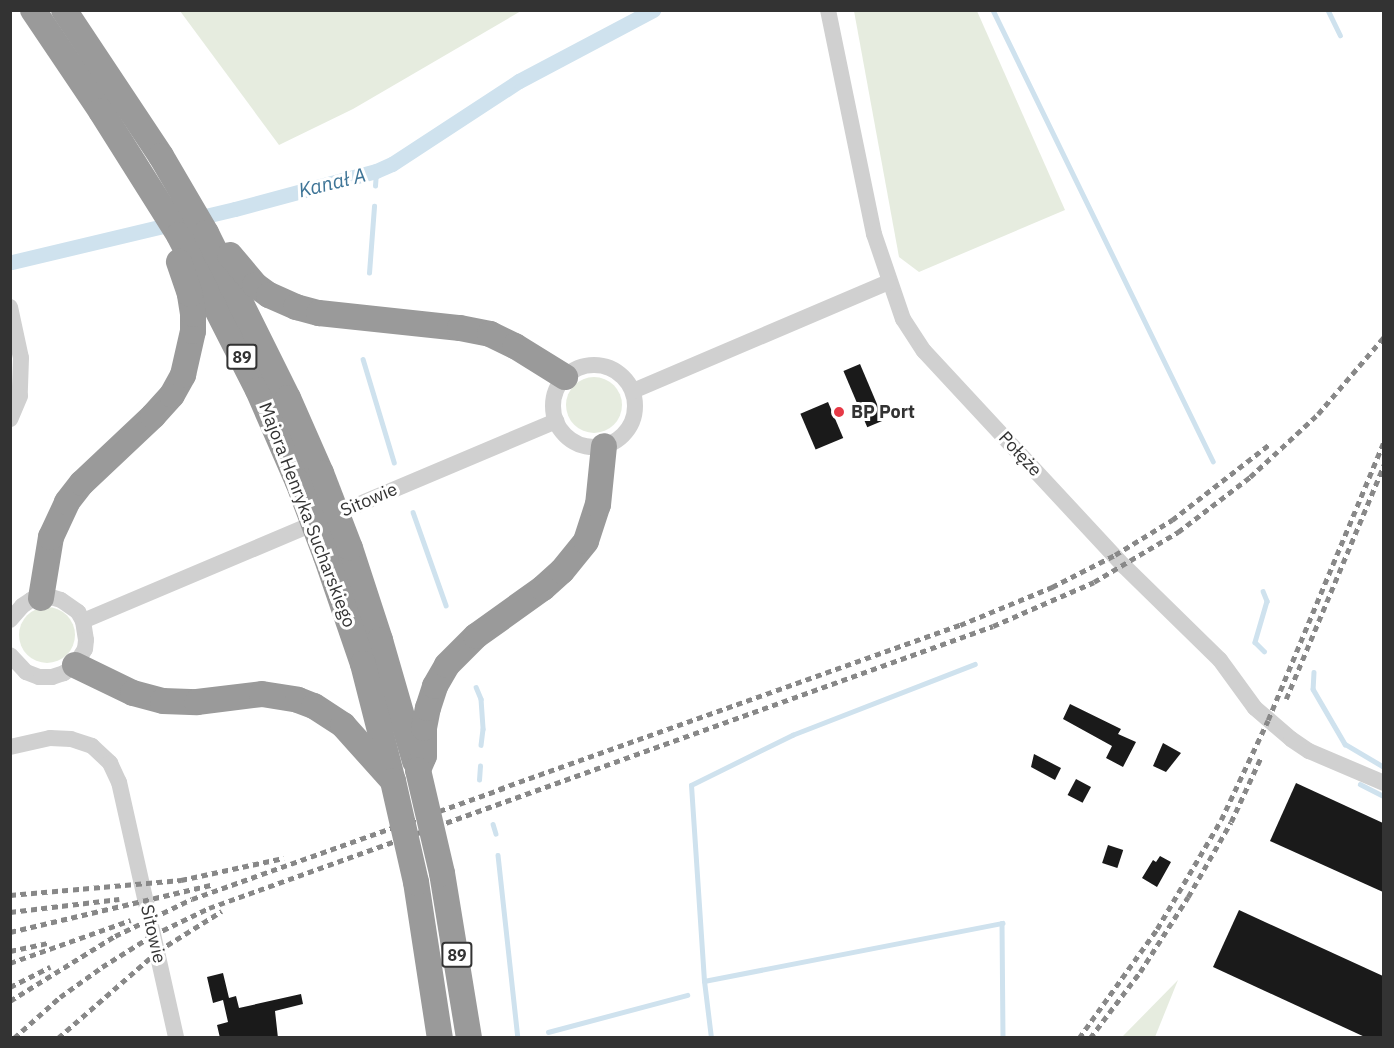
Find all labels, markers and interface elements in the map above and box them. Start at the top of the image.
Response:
water label: Kanał A [296,162,368,202]
road number: 89 [226,344,258,370]
street label: Majora Henryka Sucharskiego [254,399,360,631]
place label: BP Port [851,401,915,423]
marker: BP Port [832,405,846,419]
street label: Połęże [994,427,1046,481]
street label: Sitowie [337,478,401,522]
street label: Sitowie [136,903,170,965]
road number: 89 [440,942,474,968]

